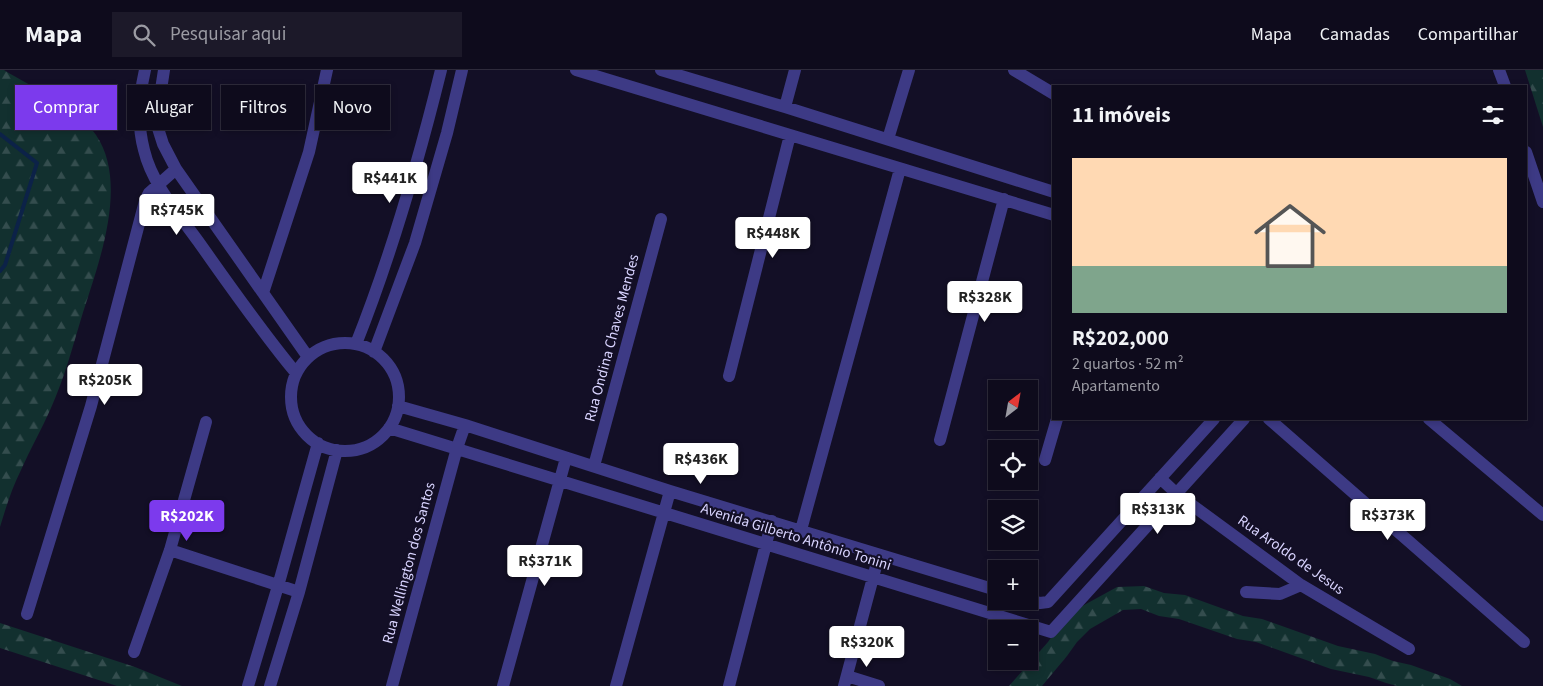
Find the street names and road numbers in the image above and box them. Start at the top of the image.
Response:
street label: Rua Ondina Chaves Mendes [580,252,644,424]
street label: Rua Wellington dos Santos [377,480,441,646]
street label: Avenida Gilberto Antônio Tonini [698,498,894,576]
street label: Rua Aroldo de Jesus [1233,510,1349,600]

